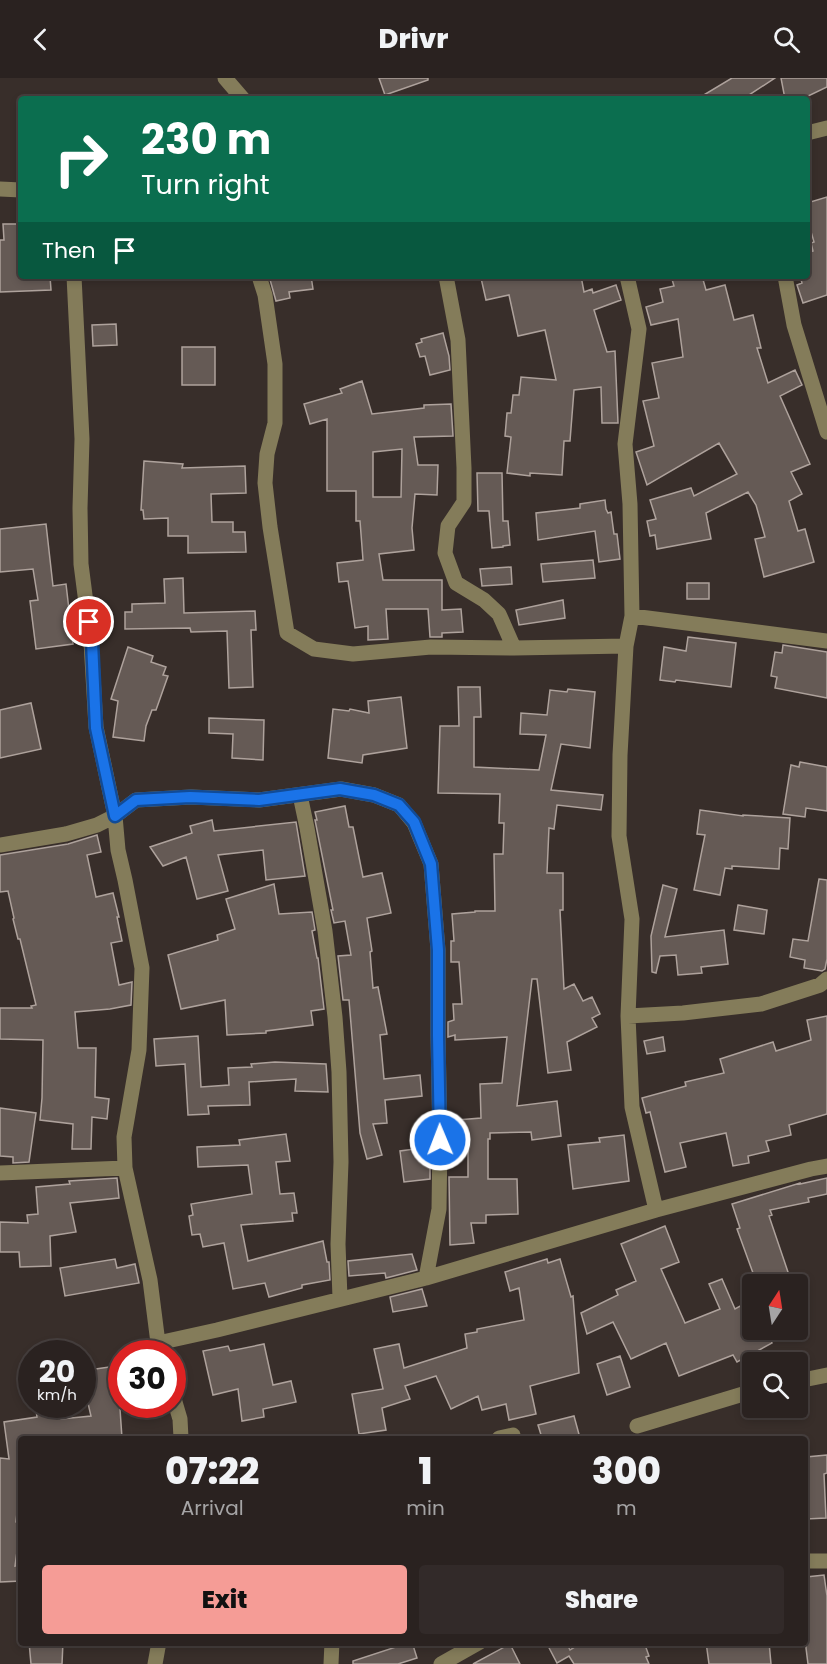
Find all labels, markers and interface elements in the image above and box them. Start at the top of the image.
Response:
text: Drivr [379,20,448,57]
icon: back [24,23,57,56]
icon: search [770,23,803,56]
text: 230 m [141,110,271,169]
icon: right [42,120,120,198]
text: Turn right [141,166,270,203]
icon: arrive [108,234,141,267]
text: Then [42,235,96,266]
pin [63,596,114,647]
icon: arrive [72,605,105,638]
position arrow [408,1108,472,1172]
north arrow [742,1274,808,1340]
map controls [742,1274,808,1418]
speed limit sign: 30 [108,1340,186,1418]
text: 20 [39,1350,75,1393]
button: search [742,1352,808,1418]
text: km/h [37,1384,77,1405]
text: 07:22 [165,1446,259,1497]
text: 1 [419,1446,432,1497]
text: 300 [592,1446,661,1497]
text: Arrival [181,1494,244,1522]
text: min [406,1494,445,1522]
text: m [616,1494,637,1522]
button: Exit [42,1565,407,1634]
button: Share [419,1565,784,1634]

